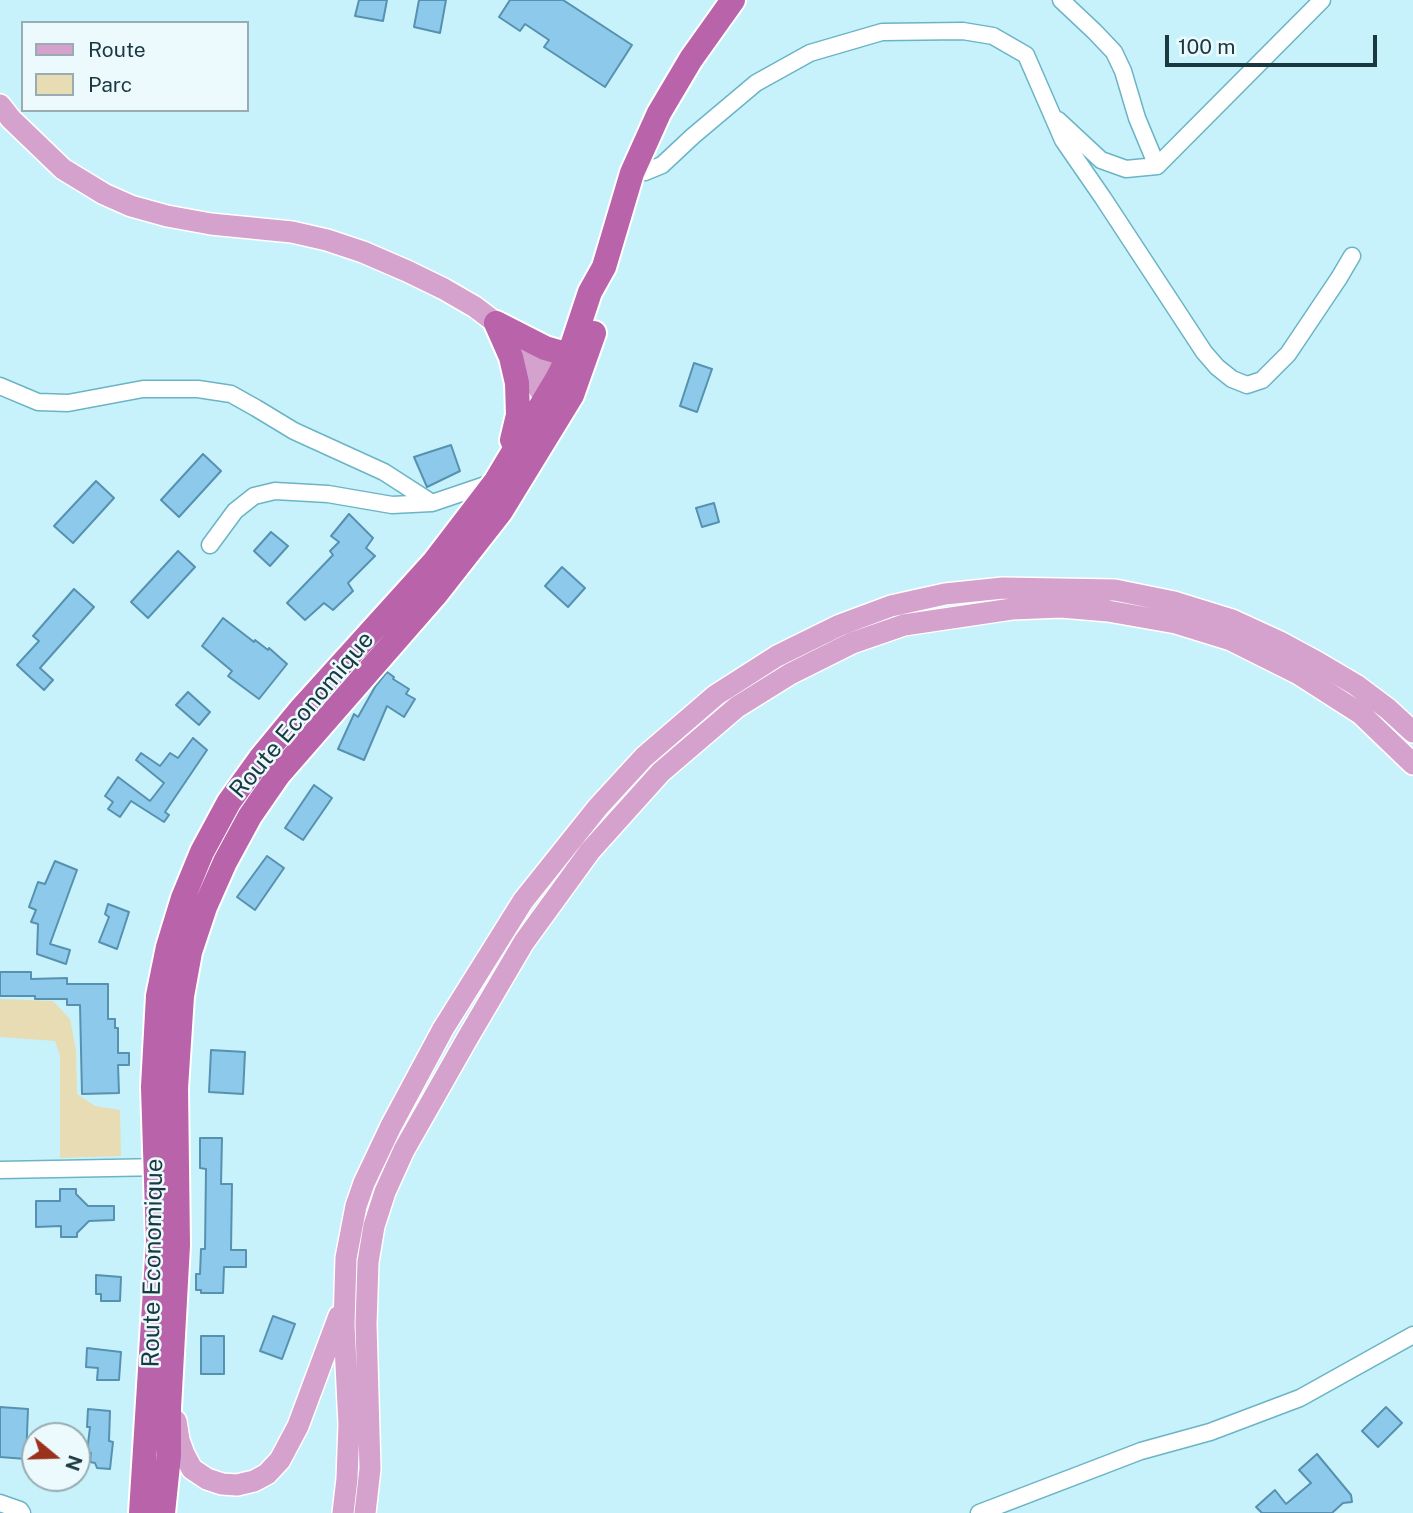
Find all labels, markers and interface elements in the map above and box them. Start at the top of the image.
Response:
legend [21,21,248,112]
scale bar [1168,21,1380,65]
text: 100 m [1178,34,1235,59]
text: Route [88,37,146,62]
text: Parc [88,72,132,97]
street label: Route Economique [224,626,380,804]
street label: Route Economique [137,1158,169,1368]
north arrow [21,1422,91,1492]
text: N [61,1453,87,1474]

